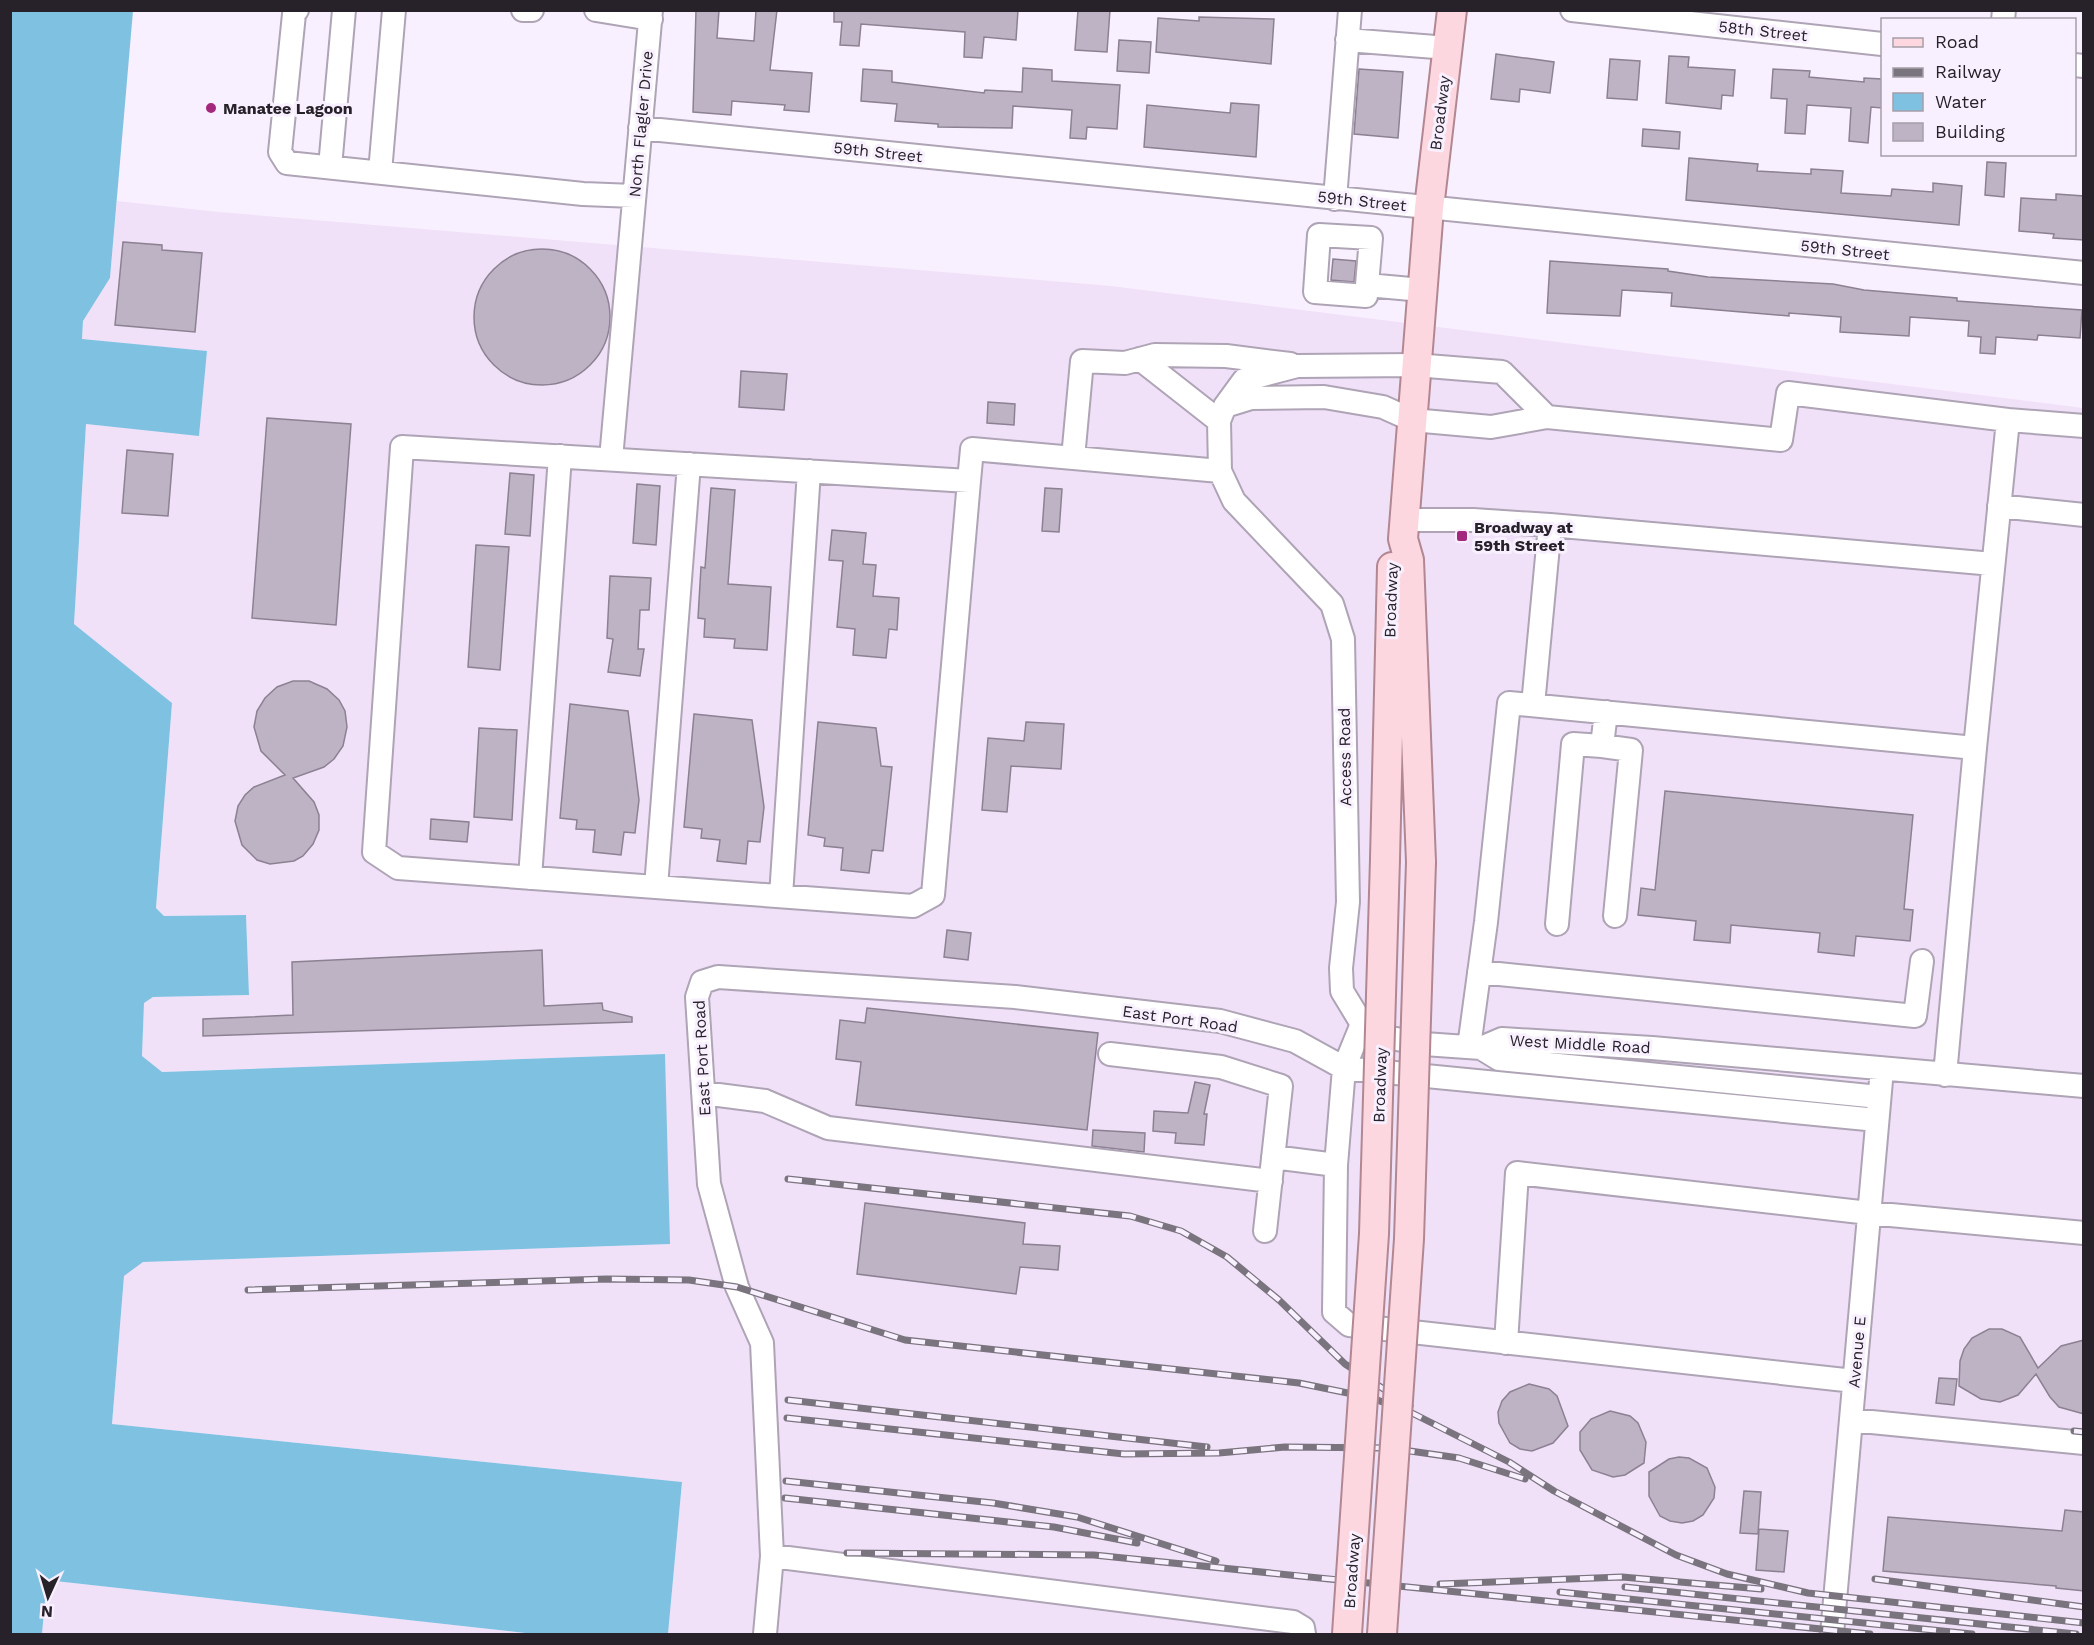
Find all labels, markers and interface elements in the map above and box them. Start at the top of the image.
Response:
street label: 58th Street [1718,17,1809,45]
legend [1881,18,2076,156]
text: Road [1935,31,1979,52]
street label: North Flagler Drive [625,50,657,198]
text: Railway [1935,61,2002,82]
street label: Broadway [1426,74,1454,152]
text: Water [1935,91,1987,112]
place label: Manatee Lagoon [223,99,353,118]
marker: Manatee Lagoon [204,101,218,115]
text: Building [1935,121,2005,142]
street label: 59th Street [833,138,924,166]
street label: 59th Street [1317,187,1408,215]
street label: 59th Street [1800,236,1891,264]
place label: Broadway at 59th Street [1474,518,1573,555]
marker: Broadway at 59th Street [1455,529,1469,543]
street label: Broadway [1380,561,1402,638]
street label: Access Road [1335,707,1355,807]
street label: East Port Road [689,999,715,1117]
street label: East Port Road [1121,1001,1239,1037]
street label: West Middle Road [1509,1031,1651,1057]
street label: Broadway [1369,1046,1391,1123]
street label: Avenue E [1844,1315,1870,1389]
street label: Broadway [1340,1532,1364,1609]
north arrow [18,1567,78,1627]
text: N [40,1602,54,1621]

